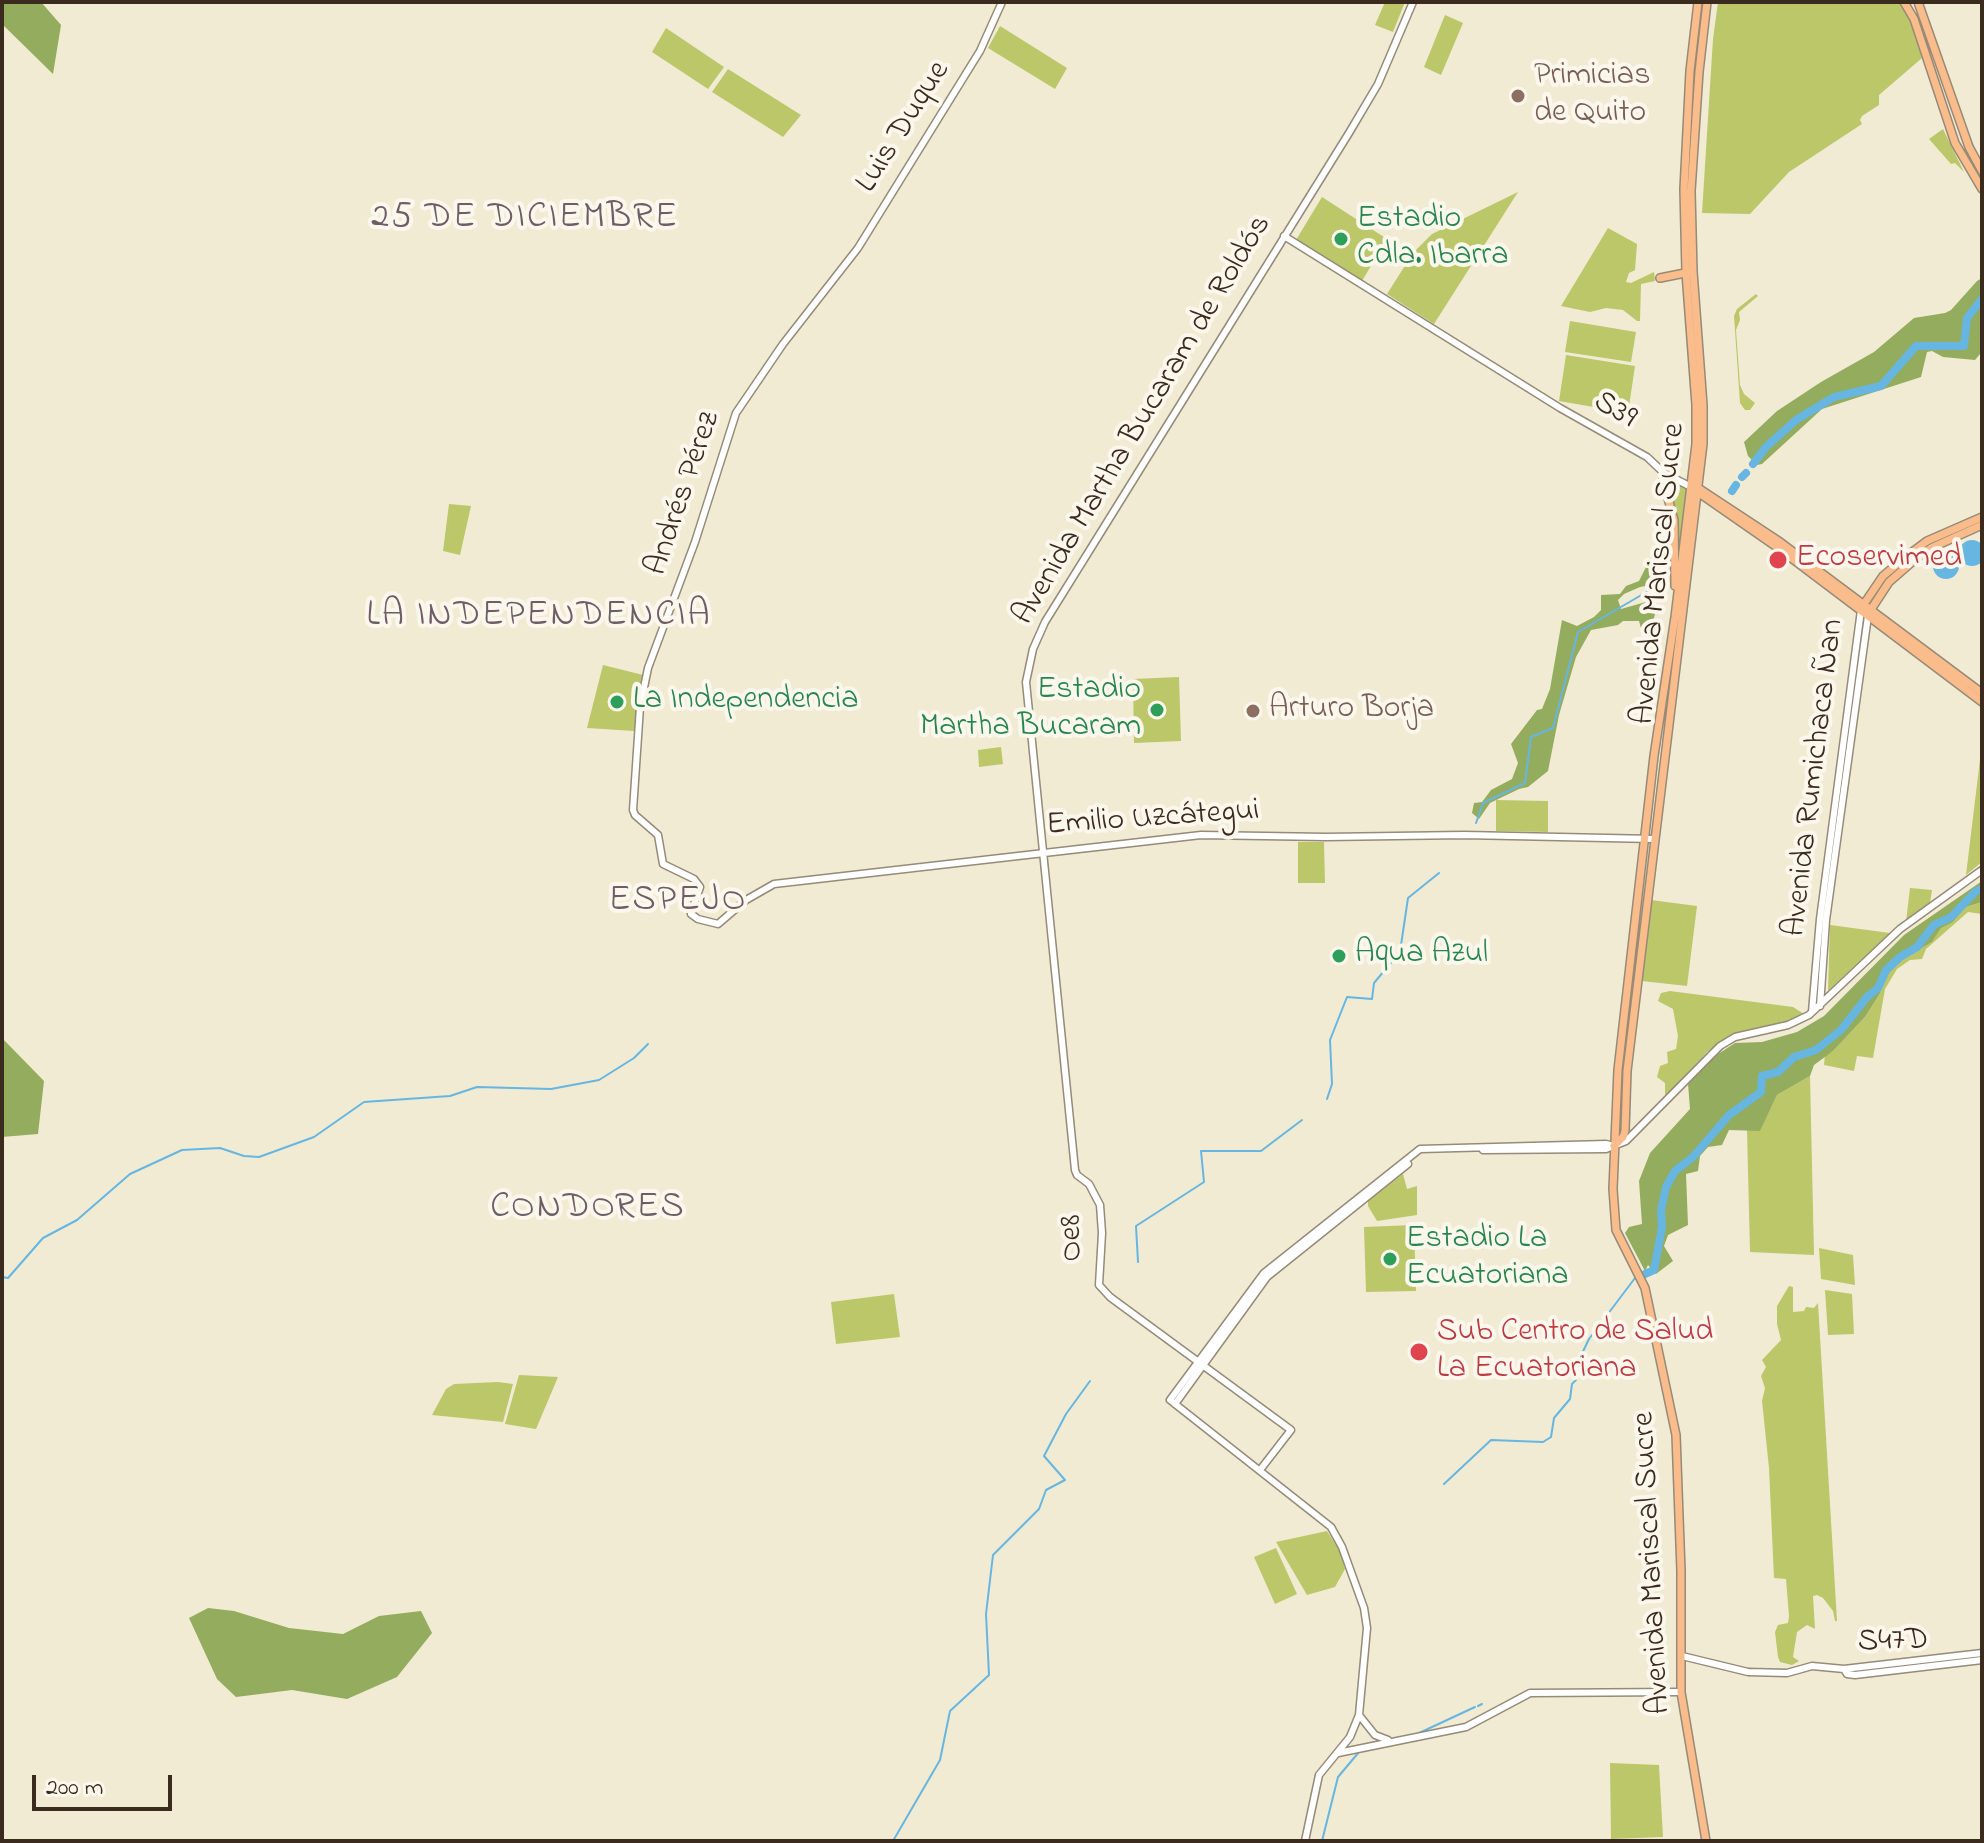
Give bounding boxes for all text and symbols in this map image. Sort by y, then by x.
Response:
street label: Luis Duque [850,55,960,201]
place label: Primicias de Quito [1534,59,1650,134]
marker: Primicias de Quito [1509,87,1527,105]
district label: 25 DE DICIEMBRE [371,198,679,242]
place label: Estadio Cdla. Ibarra [1357,202,1509,277]
street label: Avenida Martha Bucaram de Roldós [1006,209,1282,633]
marker: Estadio Cdla. Ibarra [1332,230,1350,248]
street label: S39 [1586,385,1642,439]
street label: Andrés Pérez [639,407,731,581]
street label: Avenida Mariscal Sucre [1626,421,1696,727]
place label: Ecoservimed [1796,541,1962,579]
marker: Ecoservimed [1767,549,1789,571]
district label: LA INDEPENDENCIA [366,596,712,640]
street label: Avenida Rumichaca Ñan [1777,617,1855,939]
place label: Estadio Martha Bucaram [920,673,1141,748]
place label: La Independencia [633,683,859,721]
place label: Arturo Borja [1269,692,1434,730]
marker: La Independencia [608,693,626,711]
marker: Estadio Martha Bucaram [1148,701,1166,719]
marker: Arturo Borja [1244,702,1262,720]
street label: Emilio Uzcátegui [1045,793,1261,847]
district label: ESPEJO [609,881,747,925]
place label: Aqua Azul [1355,937,1488,975]
marker: Aqua Azul [1330,947,1348,965]
district label: CONDORES [490,1188,686,1232]
street label: Oe8 [1054,1214,1094,1262]
place label: Estadio La Ecuatoriana [1406,1222,1568,1297]
marker: Estadio La Ecuatoriana [1381,1250,1399,1268]
place label: Sub Centro de Salud La Ecuatoriana [1437,1315,1713,1390]
marker: Sub Centro de Salud La Ecuatoriana [1408,1341,1430,1363]
street label: Avenida Mariscal Sucre [1627,1411,1681,1715]
street label: S47D [1857,1623,1929,1663]
scale bar [36,1759,176,1809]
text: 200 m [46,1771,103,1806]

